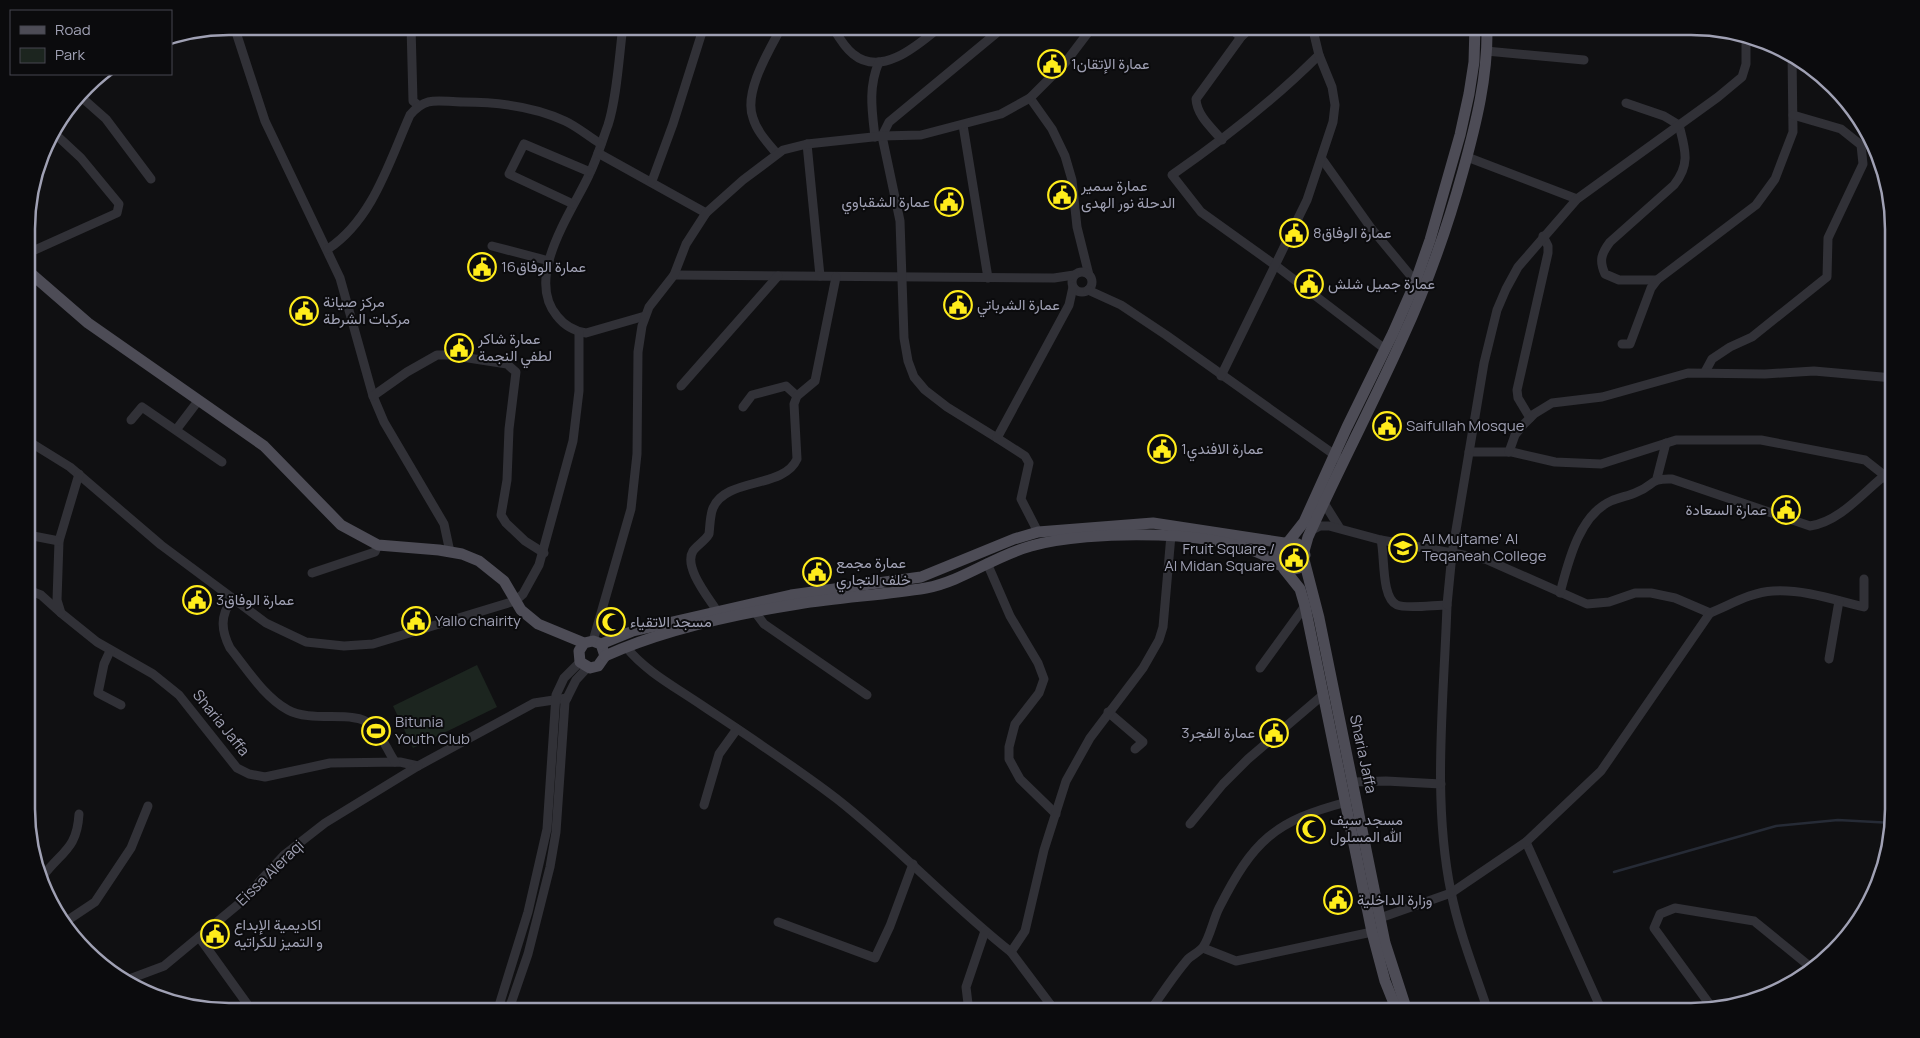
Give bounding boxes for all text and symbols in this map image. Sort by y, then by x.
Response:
legend [10,10,172,75]
text: Road [55,19,91,40]
text: Park [55,44,85,65]
public building icon: عمارة الإتقان1 [1037,49,1067,79]
place label: عمارة الإتقان1 [1071,53,1150,74]
place label: عمارة سمير الدحلة نور الهدى [1080,175,1175,213]
public building icon: عمارة سمير الدحلة نور الهدى [1047,180,1077,210]
public building icon: عمارة الشقباوي [934,187,964,217]
place label: عمارة الشقباوي [841,191,930,215]
public building icon: عمارة الوفاق8 [1279,218,1309,248]
place label: عمارة الوفاق8 [1313,222,1392,243]
public building icon: عمارة الوفاق16 [467,252,497,282]
place label: عمارة الوفاق16 [501,256,586,277]
public building icon: عمارة جميل شلش [1294,269,1324,299]
place label: عمارة جميل شلش [1328,273,1435,294]
public building icon: عمارة الشرباتي [943,290,973,320]
place label: مركز صيانة مركبات الشرطة [323,291,410,329]
place label: عمارة الشرباتي [977,294,1060,318]
public building icon: مركز صيانة مركبات الشرطة [289,296,319,326]
place label: عمارة شاكر لطفي النجمة [477,328,552,369]
public building icon: عمارة شاكر لطفي النجمة [444,333,474,363]
public building icon: Saifullah Mosque [1372,411,1402,441]
place label: Saifullah Mosque [1406,415,1525,436]
public building icon: عمارة الافندي1 [1147,434,1177,464]
place label: عمارة الافندي1 [1181,438,1264,462]
public building icon: عمارة السعادة [1771,495,1801,525]
place label: عمارة السعادة [1686,499,1767,520]
place label: Al Mujtame' Al Teqaneah College [1422,528,1547,566]
school or university icon: Al Mujtame' Al Teqaneah College [1388,533,1418,563]
place label: Fruit Square / Al Midan Square [1164,538,1275,576]
public building icon: Fruit Square / Al Midan Square [1279,543,1309,573]
place label: عمارة مجمع خلف التجاري [836,552,911,593]
public building icon: عمارة مجمع خلف التجاري [802,557,832,587]
public building icon: عمارة الوفاق3 [182,585,212,615]
place label: عمارة الوفاق3 [216,589,294,610]
public building icon: Yallo chairity [401,606,431,636]
mosque icon: مسجد الاتقياء [596,607,626,637]
place label: Yallo chairity [435,610,521,631]
place label: مسجد الاتقياء [630,611,712,632]
street label: Sharia Jaffa [188,685,255,760]
place label: Bitunia Youth Club [395,711,470,749]
street label: Sharia Jaffa [1345,713,1382,795]
sports icon: Bitunia Youth Club [361,716,391,746]
public building icon: عمارة الفجر3 [1259,718,1289,748]
place label: عمارة الفجر3 [1181,722,1255,743]
place label: مسجد سيف الله المسلول [1330,809,1403,847]
mosque icon: مسجد سيف الله المسلول [1296,814,1326,844]
street label: Eissa Aleraqi [231,835,308,910]
public building icon: وزارة الداخلية [1323,885,1353,915]
place label: وزارة الداخلية [1357,889,1433,910]
place label: اكاديمية الإبداع و التميز للكراتيه [234,914,323,952]
public building icon: اكاديمية الإبداع و التميز للكراتيه [200,919,230,949]

